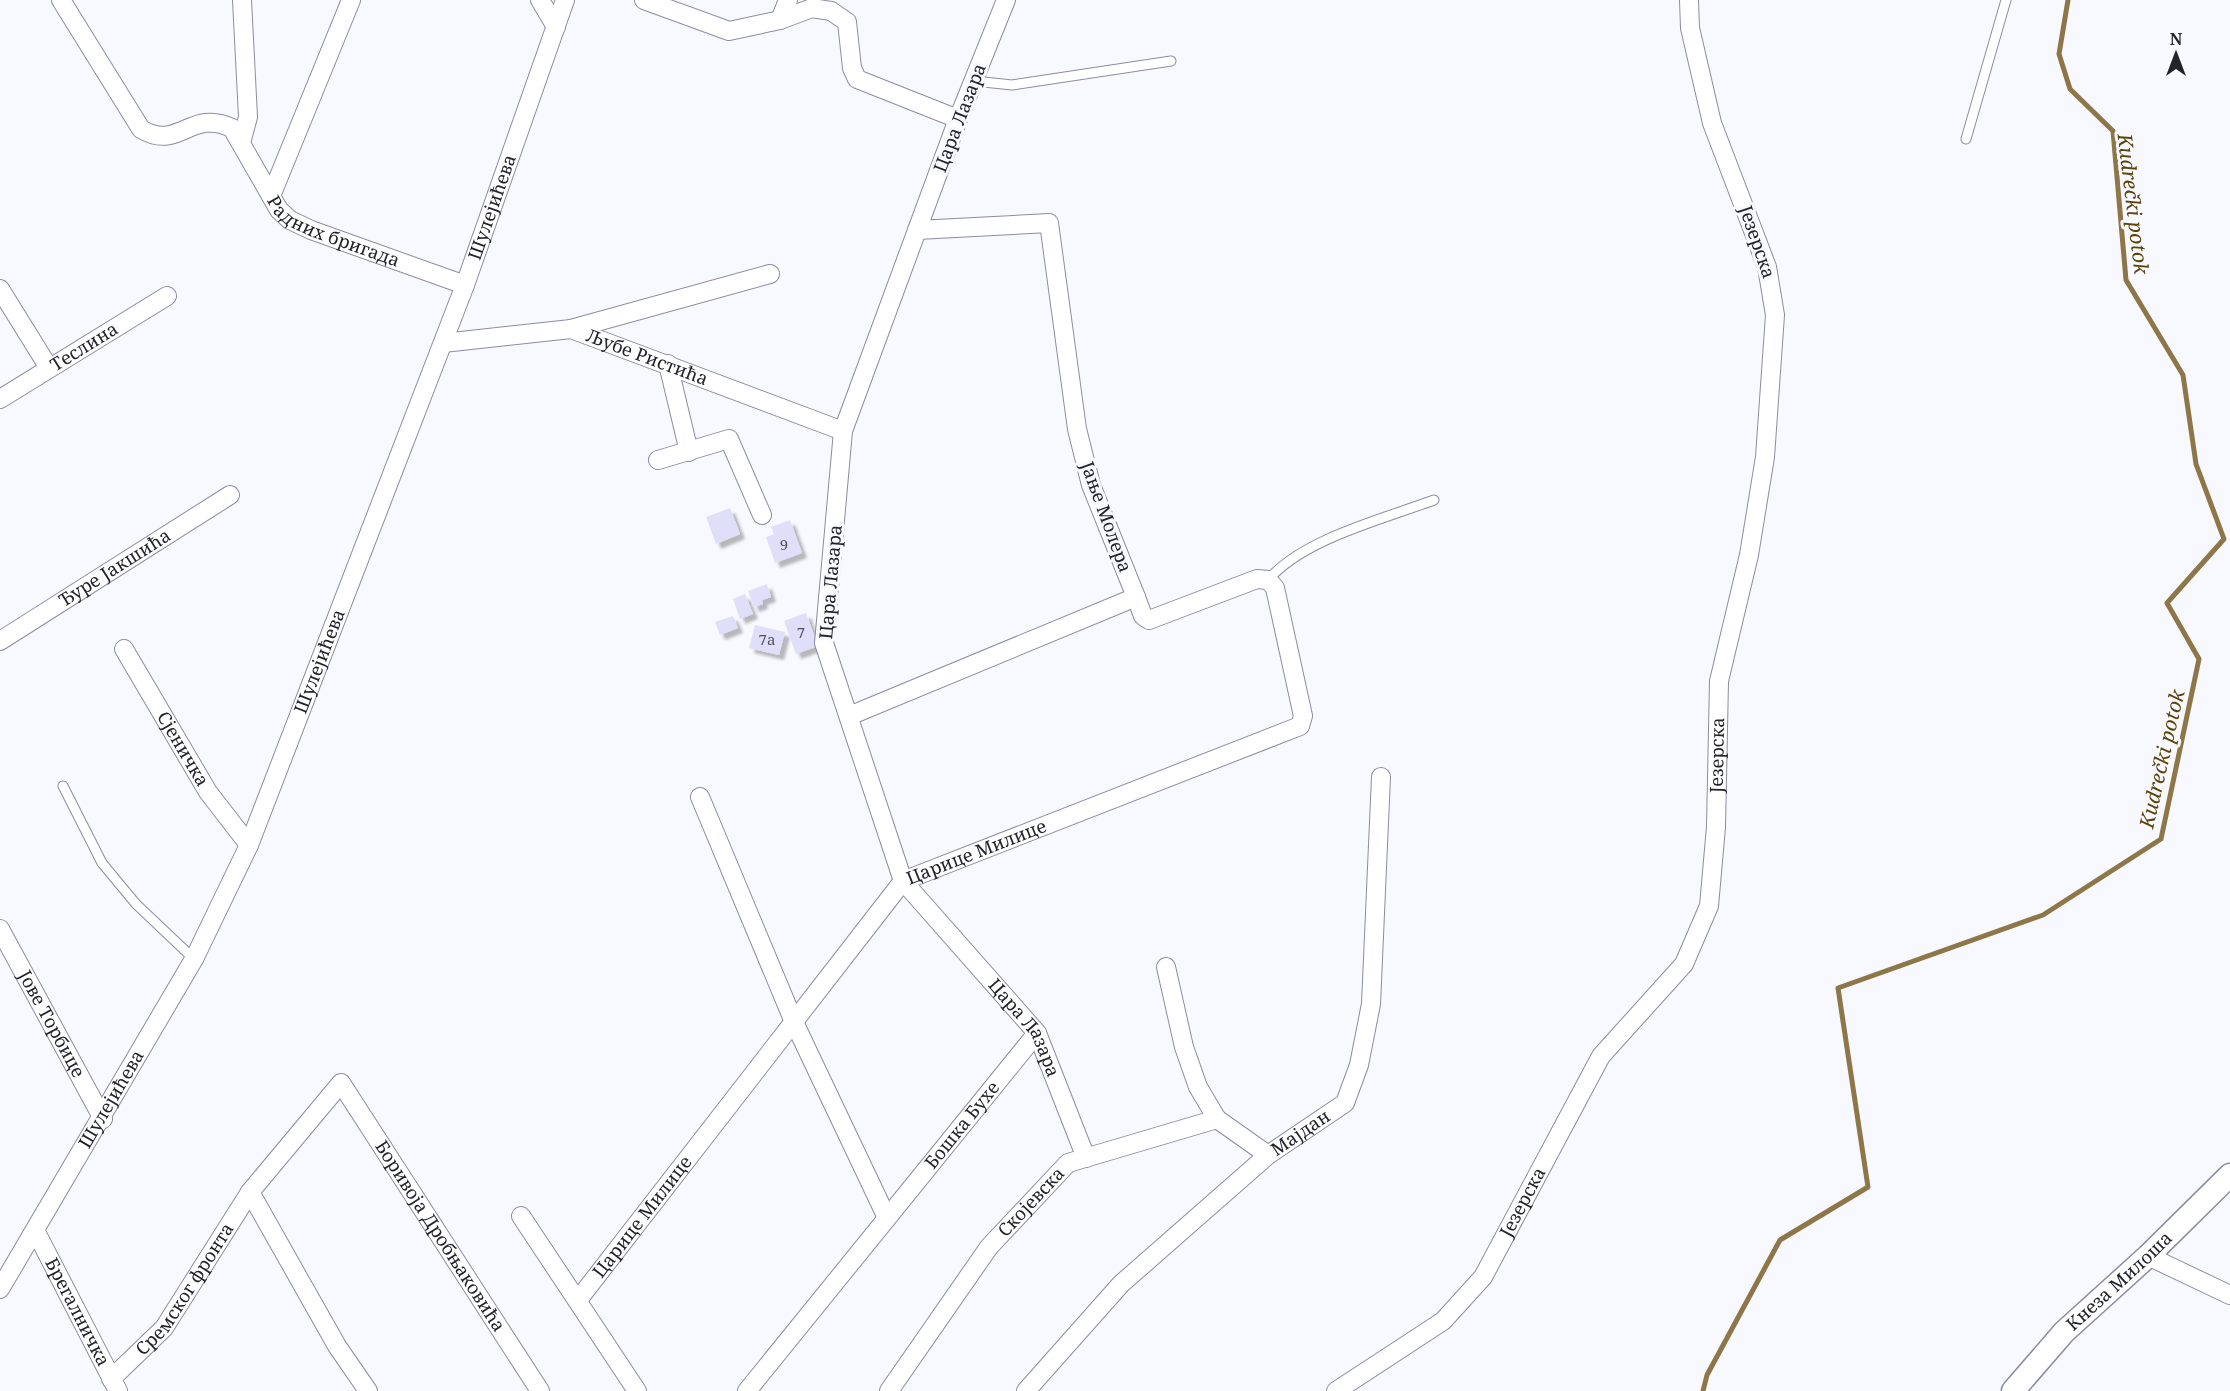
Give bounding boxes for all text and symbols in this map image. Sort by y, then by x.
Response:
north arrow [2146,24,2206,84]
text: N [2170,28,2183,50]
street label: Цара Лазара [927,60,991,176]
water label: Kudrečki potok [2111,131,2156,276]
street label: Шулејићева [462,151,521,263]
street label: Радних бригада [262,191,403,272]
street label: Језерска [1734,201,1782,281]
street label: Теслина [45,316,122,376]
street label: Љубе Ристића [583,323,712,390]
street label: Јање Молера [1075,457,1138,575]
street label: Ђуре Јакшића [54,523,175,612]
street label: Цара Лазара [813,524,847,640]
house number: 9 [780,534,788,554]
street label: Шулејићева [288,606,350,717]
house number: 7 [797,622,805,642]
house number: 7a [759,629,775,649]
water label: Kudrečki potok [2132,686,2191,832]
street label: Сјеничка [152,707,215,790]
street label: Језерска [1704,717,1729,794]
street label: Царице Милице [903,813,1049,890]
street label: Јове Торбице [13,965,91,1081]
street label: Цара Лазара [983,973,1066,1080]
street label: Шулејићева [72,1045,149,1152]
street label: Бошка Бухе [919,1076,1004,1173]
street label: Мајдан [1266,1104,1334,1161]
street label: Боривоја Дробњаковића [370,1136,512,1336]
street label: Царице Милице [587,1150,697,1282]
street label: Скојевска [992,1161,1069,1241]
street label: Језерска [1493,1163,1550,1242]
street label: Сремског фронта [130,1218,238,1360]
street label: Кнеза Милоша [2060,1226,2177,1335]
street label: Брегалничка [40,1253,116,1370]

